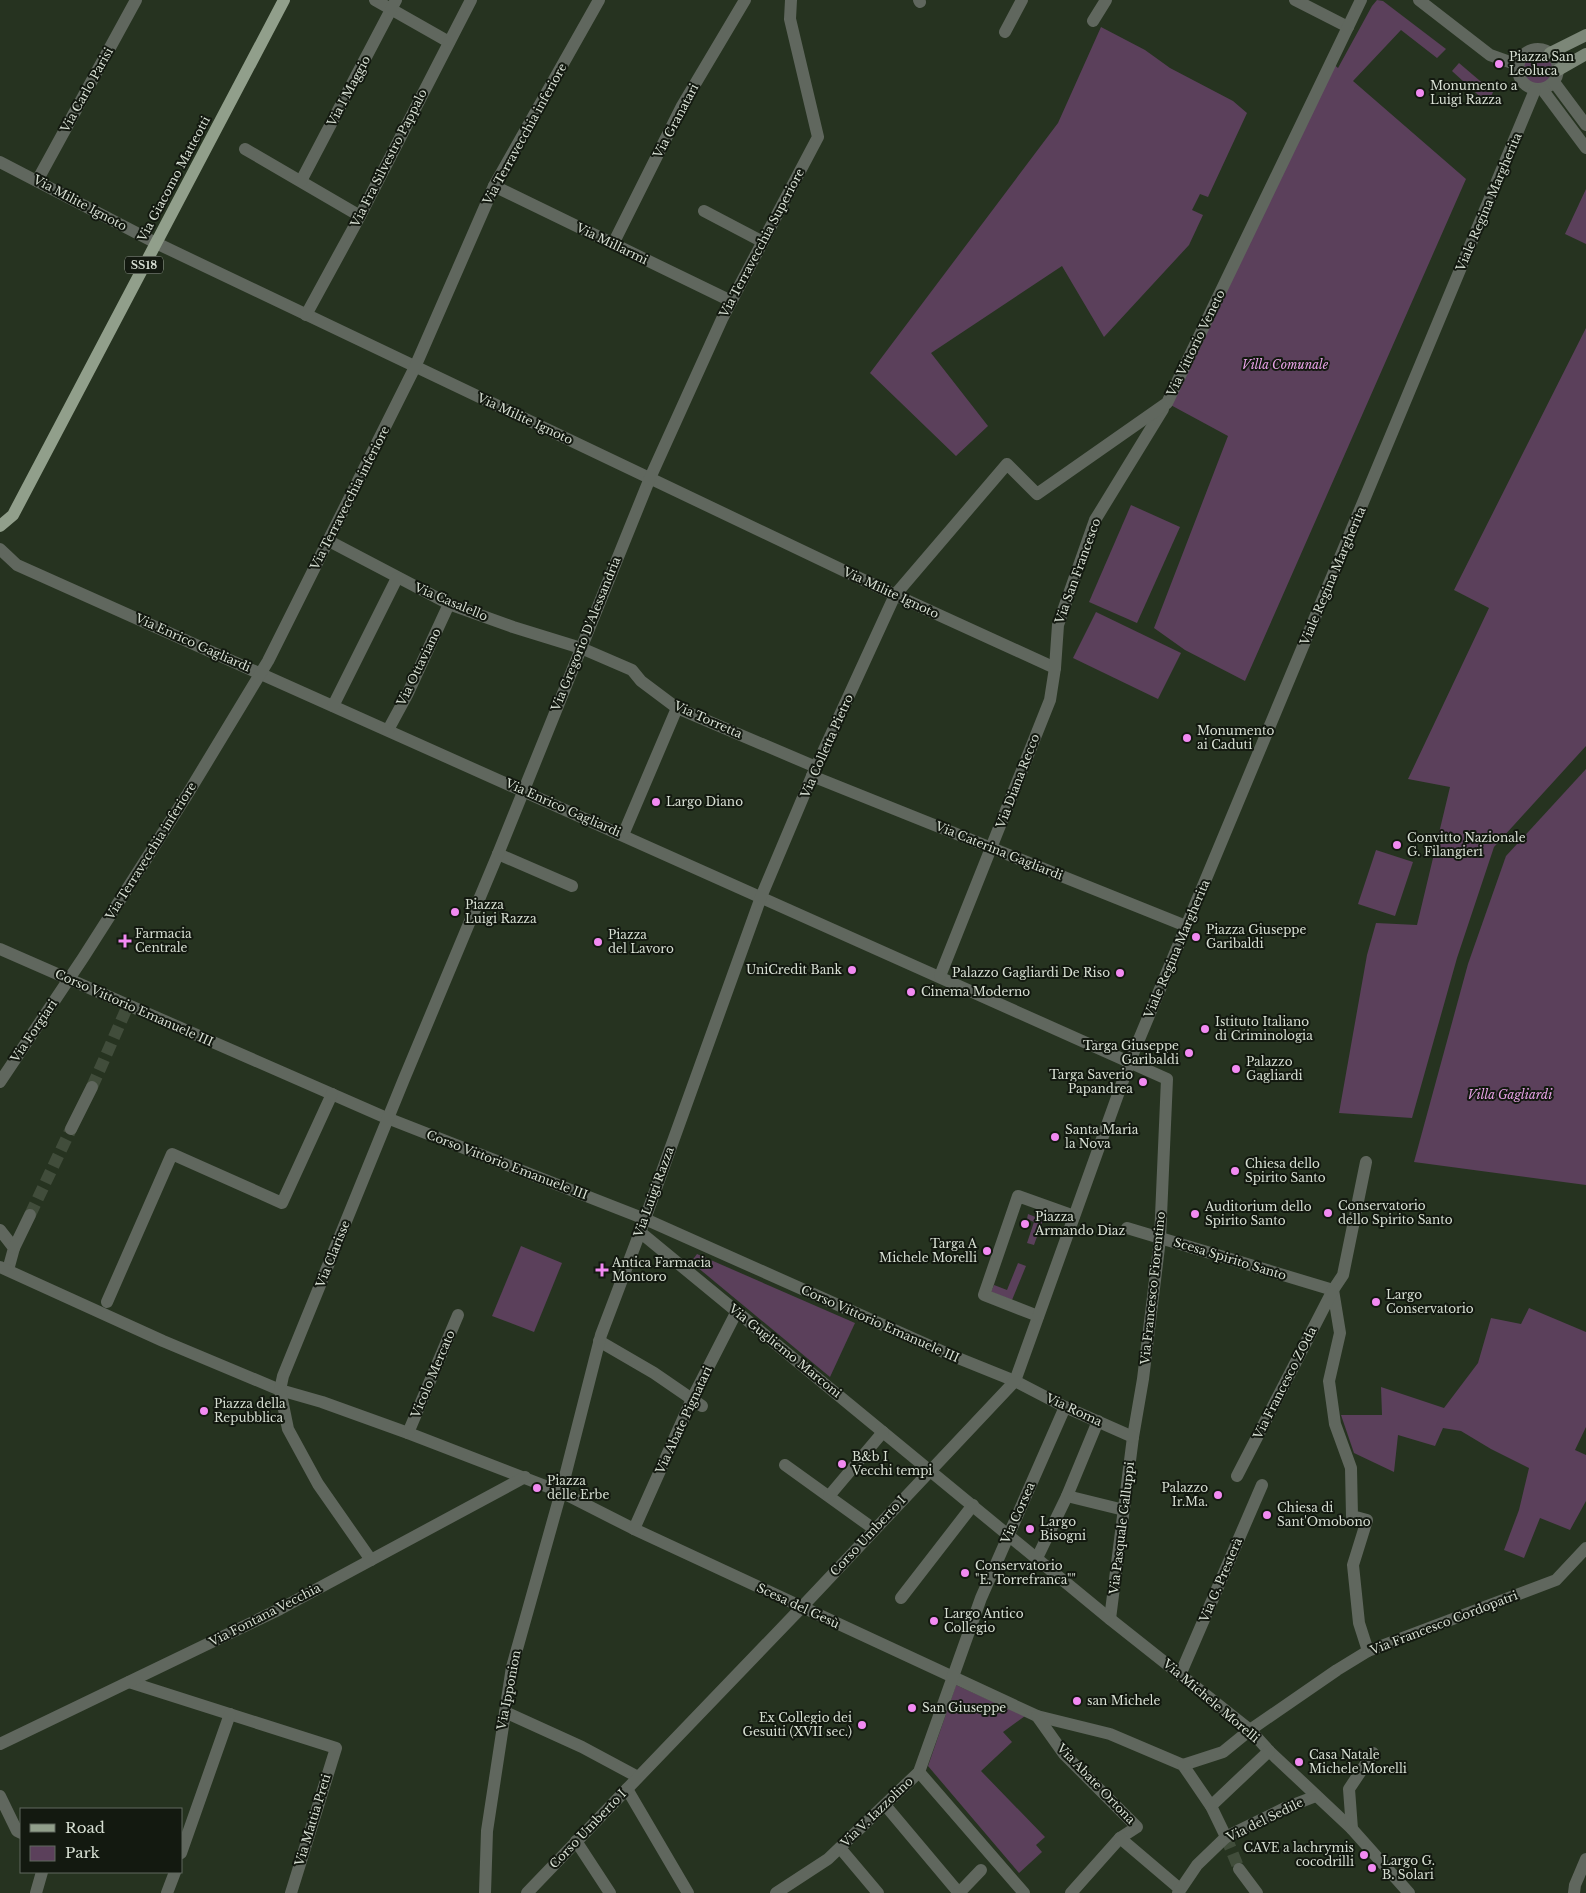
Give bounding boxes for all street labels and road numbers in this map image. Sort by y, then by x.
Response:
street label: Via Carlo Parisi [57,45,116,136]
street label: Via I Maggio [323,53,374,130]
street label: Via Terravecchia inferiore [479,60,570,208]
street label: Via Granatari [649,81,701,161]
street label: Via Fra Silvestro Pappalo [347,86,430,230]
street label: Via Giacomo Matteotti [134,114,213,245]
street label: Viale Regina Margherita [1452,130,1525,274]
street label: Via Terravecchia Superiore [715,166,807,321]
street label: Via Milite Ignoto [30,171,130,234]
street label: Via Millarmi [573,219,650,267]
road number: SS18 [125,256,163,274]
street label: Via Vittorio Veneto [1163,287,1228,399]
street label: Via Milite Ignoto [474,389,576,447]
street label: Via Terravecchia inferiore [306,423,392,573]
street label: Viale Regina Margherita [1296,504,1369,648]
street label: Via San Francesco [1051,516,1104,627]
street label: Via Gregorio D'Alessandria [547,554,624,714]
street label: Via Milite Ignoto [840,563,942,621]
street label: Via Casalello [411,579,490,624]
street label: Via Enrico Gagliardi [132,610,253,675]
street label: Via Ottaviano [393,625,444,709]
street label: Via Colletta Pietro [797,692,856,801]
street label: Via Torretta [671,697,745,741]
street label: Via Diana Recco [992,731,1042,831]
street label: Via Enrico Gagliardi [502,775,623,840]
street label: Via Terravecchia inferiore [101,779,199,923]
street label: Via Caterina Gagliardi [932,818,1065,883]
street label: Viale Regina Margherita [1140,877,1213,1021]
street label: Corso Vittorio Emanuele III [53,966,216,1049]
street label: Via Forgiari [7,997,60,1066]
street label: Corso Vittorio Emanuele III [424,1127,590,1202]
street label: Via Luigi Razza [630,1144,677,1240]
street label: Via Francesco Fiorentino [1137,1211,1168,1366]
street label: Via Clarisse [312,1218,353,1291]
street label: Scesa Spirito Santo [1172,1234,1288,1283]
street label: Corso Vittorio Emanuele III [799,1282,962,1365]
street label: Via Gugliemo Marconi [725,1300,844,1401]
street label: Via Francesco ZOda [1249,1324,1319,1442]
street label: Vicolo Mercato [407,1328,458,1421]
street label: Via Abate Pignatari [652,1364,715,1477]
street label: Via Roma [1043,1390,1105,1429]
street label: Via Pasquale Galluppi [1106,1461,1137,1596]
street label: Via Corsea [997,1480,1038,1547]
street label: Corso Umberto I [827,1492,909,1579]
street label: Via G. Presterà [1196,1535,1245,1625]
street label: Via Fontana Vecchia [206,1580,323,1650]
street label: Scesa del Gesù [754,1580,842,1631]
street label: Via Francesco Cordopatri [1367,1587,1520,1658]
street label: Via Ipponion [493,1649,524,1732]
street label: Via Michele Morelli [1159,1655,1263,1745]
street label: Via Abate Ortona [1053,1740,1139,1827]
street label: Via Mattia Preti [291,1772,334,1869]
street label: Via V. Iazzolino [837,1773,916,1851]
street label: Corso Umberto I [546,1786,629,1871]
street label: Via del Sedile [1223,1795,1306,1845]

